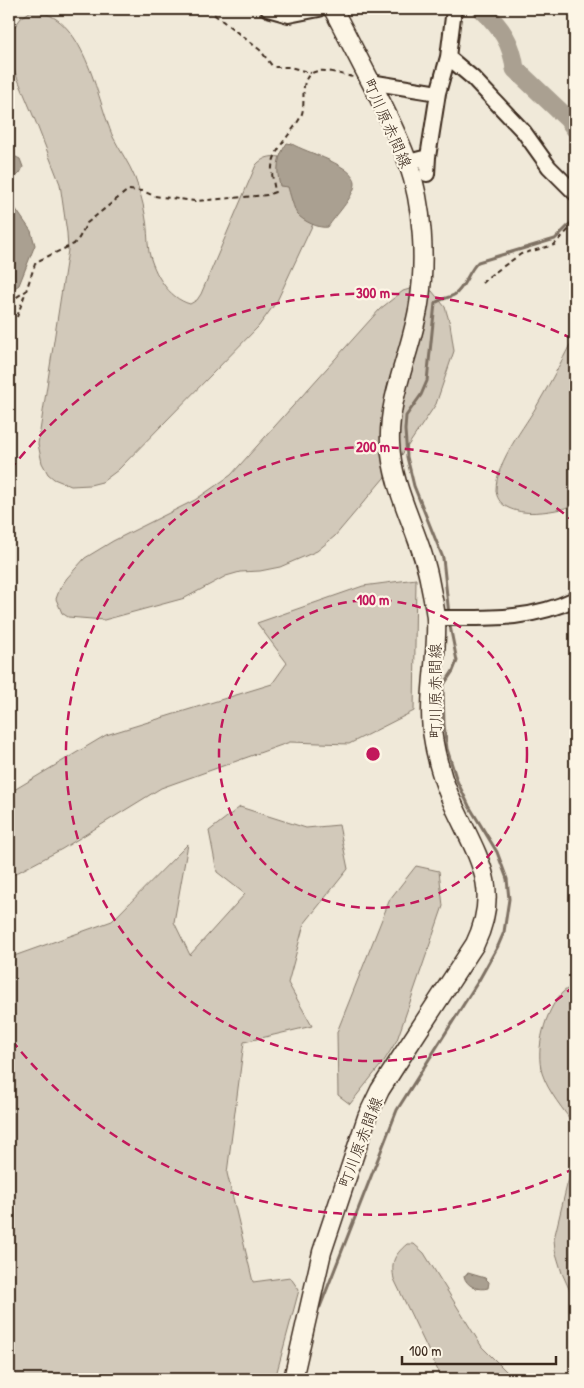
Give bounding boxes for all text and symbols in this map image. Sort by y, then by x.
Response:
street label: 町川原赤間線 [358,75,418,171]
text: 300 m [356,282,390,303]
text: 200 m [356,436,390,457]
text: 100 m [357,589,389,610]
street label: 町川原赤間線 [424,643,446,739]
centre of rings [364,745,382,763]
street label: 町川原赤間線 [333,1093,387,1191]
scale bar [402,1333,555,1365]
text: 100 m [409,1340,442,1361]

